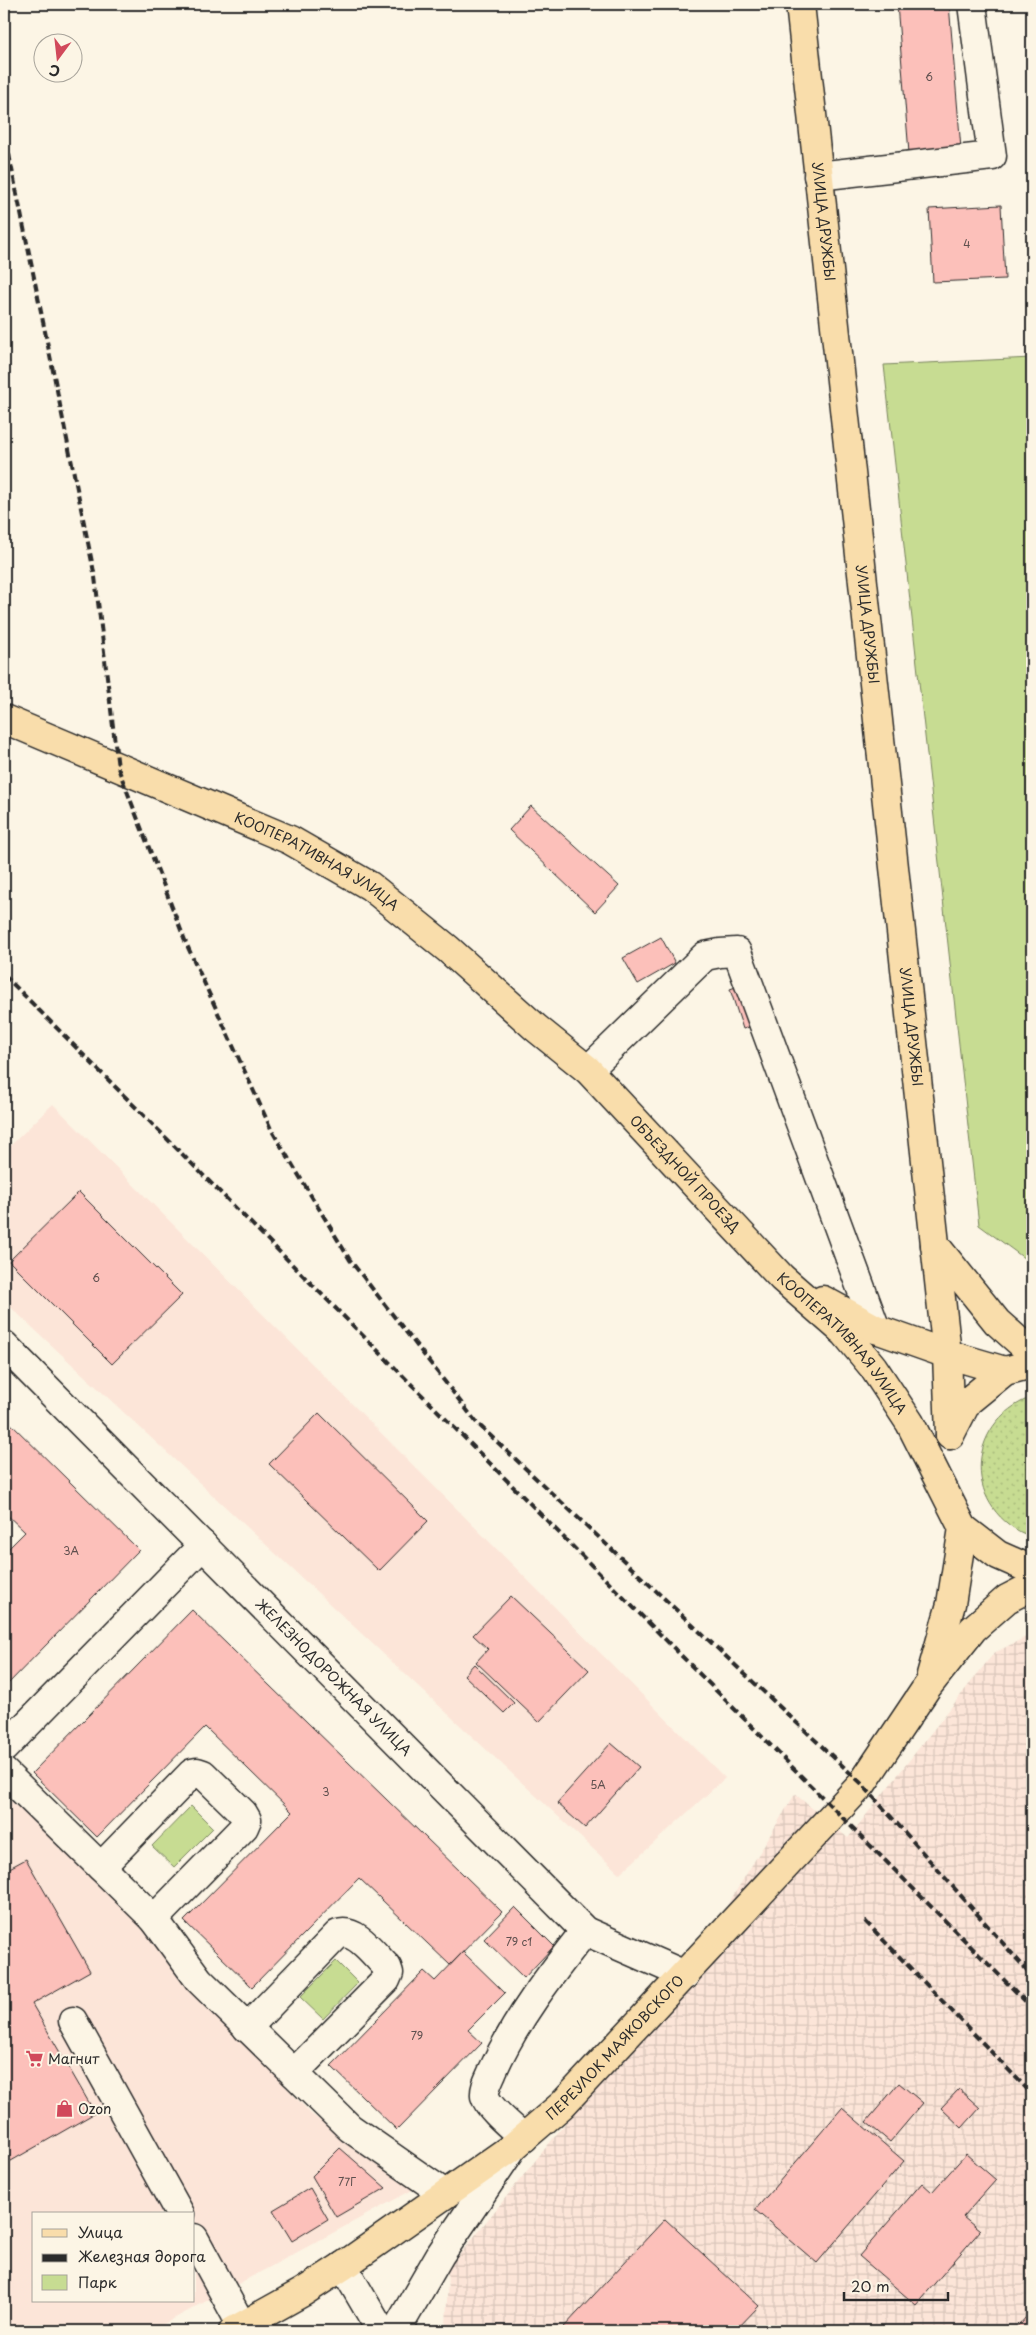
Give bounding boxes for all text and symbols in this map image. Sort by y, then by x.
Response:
north arrow [32,32,82,82]
text: С [47,60,62,83]
house number: 6 [925,68,933,85]
street label: УЛИЦА ДРУЖБЫ [807,161,841,282]
house number: 4 [963,235,971,252]
street label: УЛИЦА ДРУЖБЫ [851,564,885,685]
street label: КООПЕРАТИВНАЯ УЛИЦА [231,807,404,915]
street label: УЛИЦА ДРУЖБЫ [895,966,929,1087]
street label: ОБЪЕЗДНОЙ ПРОЕЗД [625,1110,745,1237]
street label: КООПЕРАТИВНАЯ УЛИЦА [773,1267,913,1418]
house number: 6 [92,1269,100,1286]
house number: 3А [63,1542,79,1559]
street label: ЖЕЛЕЗНОДОРОЖНАЯ УЛИЦА [251,1594,417,1760]
house number: 5А [590,1776,606,1793]
house number: 3 [322,1783,330,1800]
house number: 79 с1 [506,1933,532,1950]
street label: ПЕРЕУЛОК МАЯКОВСКОГО [541,1970,688,2124]
house number: 79 [411,2027,423,2044]
place label: Магнит [48,2048,100,2069]
supermarket icon: Магнит [24,2049,44,2069]
place label: Ozon [78,2098,111,2119]
shop icon: Ozon [54,2099,74,2119]
house number: 77Г [338,2173,356,2190]
legend [32,2212,195,2302]
text: Улица [78,2220,123,2243]
text: Железная дорога [78,2244,206,2267]
text: Парк [78,2270,117,2293]
scale bar [844,2270,947,2302]
text: 20 m [851,2274,890,2297]

